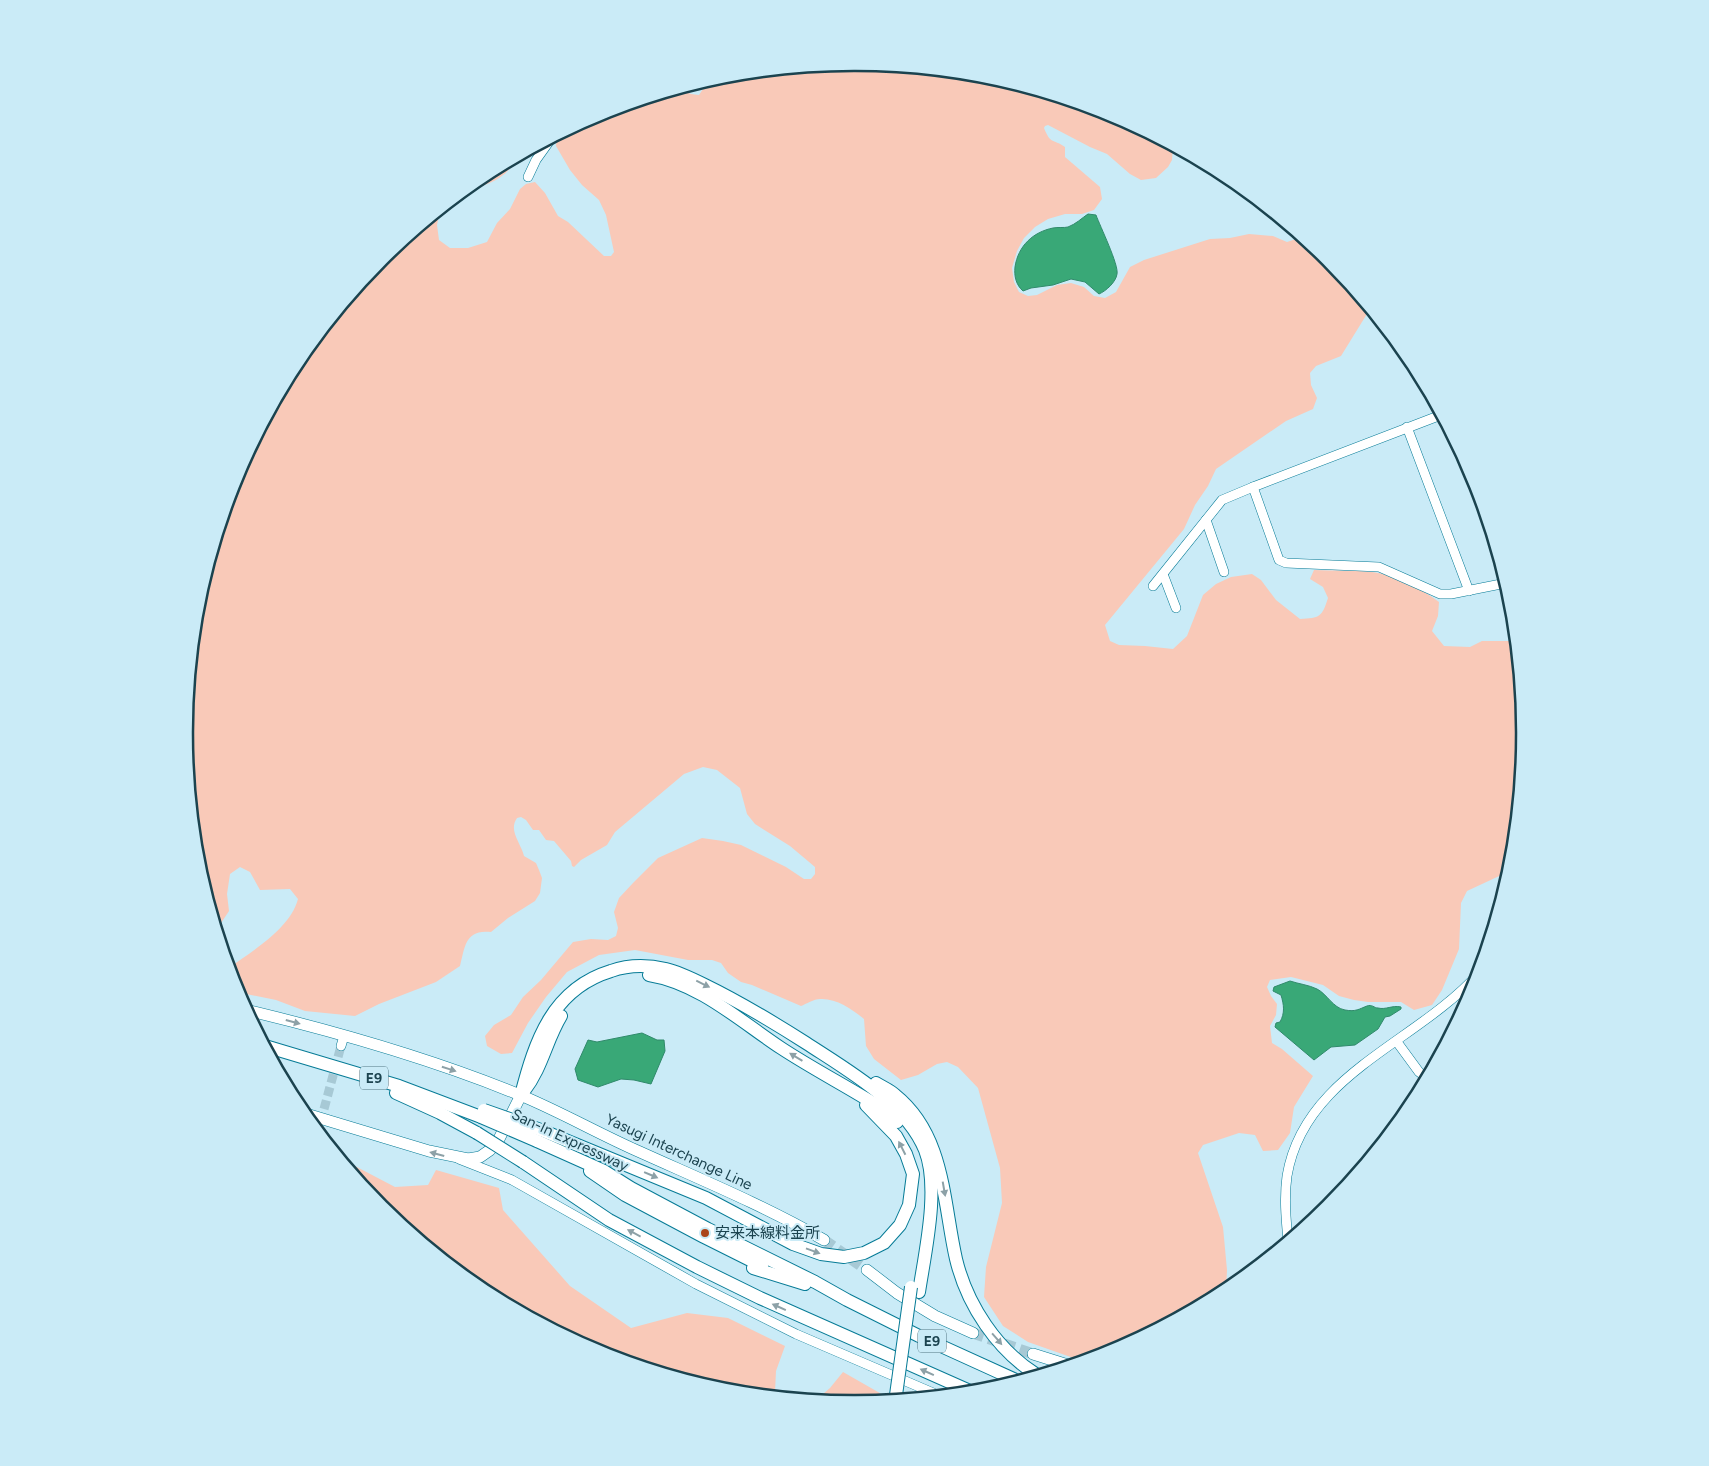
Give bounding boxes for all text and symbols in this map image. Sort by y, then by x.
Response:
one-way arrow [696,980,710,988]
one-way arrow [286,1018,301,1026]
one-way arrow [789,1052,802,1061]
road number: E9 [360,1066,388,1090]
one-way arrow [441,1066,456,1073]
street label: San-In Expressway [509,1105,631,1175]
street label: Yasugi Interchange Line [603,1110,755,1194]
one-way arrow [898,1140,906,1155]
one-way arrow [430,1149,445,1157]
one-way arrow [644,1171,658,1179]
one-way arrow [940,1181,948,1197]
place label: 安来本線料金所 [715,1224,820,1242]
marker: 安来本線料金所 [699,1227,711,1239]
one-way arrow [627,1229,641,1237]
one-way arrow [806,1247,821,1255]
one-way arrow [772,1302,786,1310]
road number: E9 [918,1330,946,1352]
one-way arrow [992,1333,1003,1346]
one-way arrow [920,1368,934,1376]

